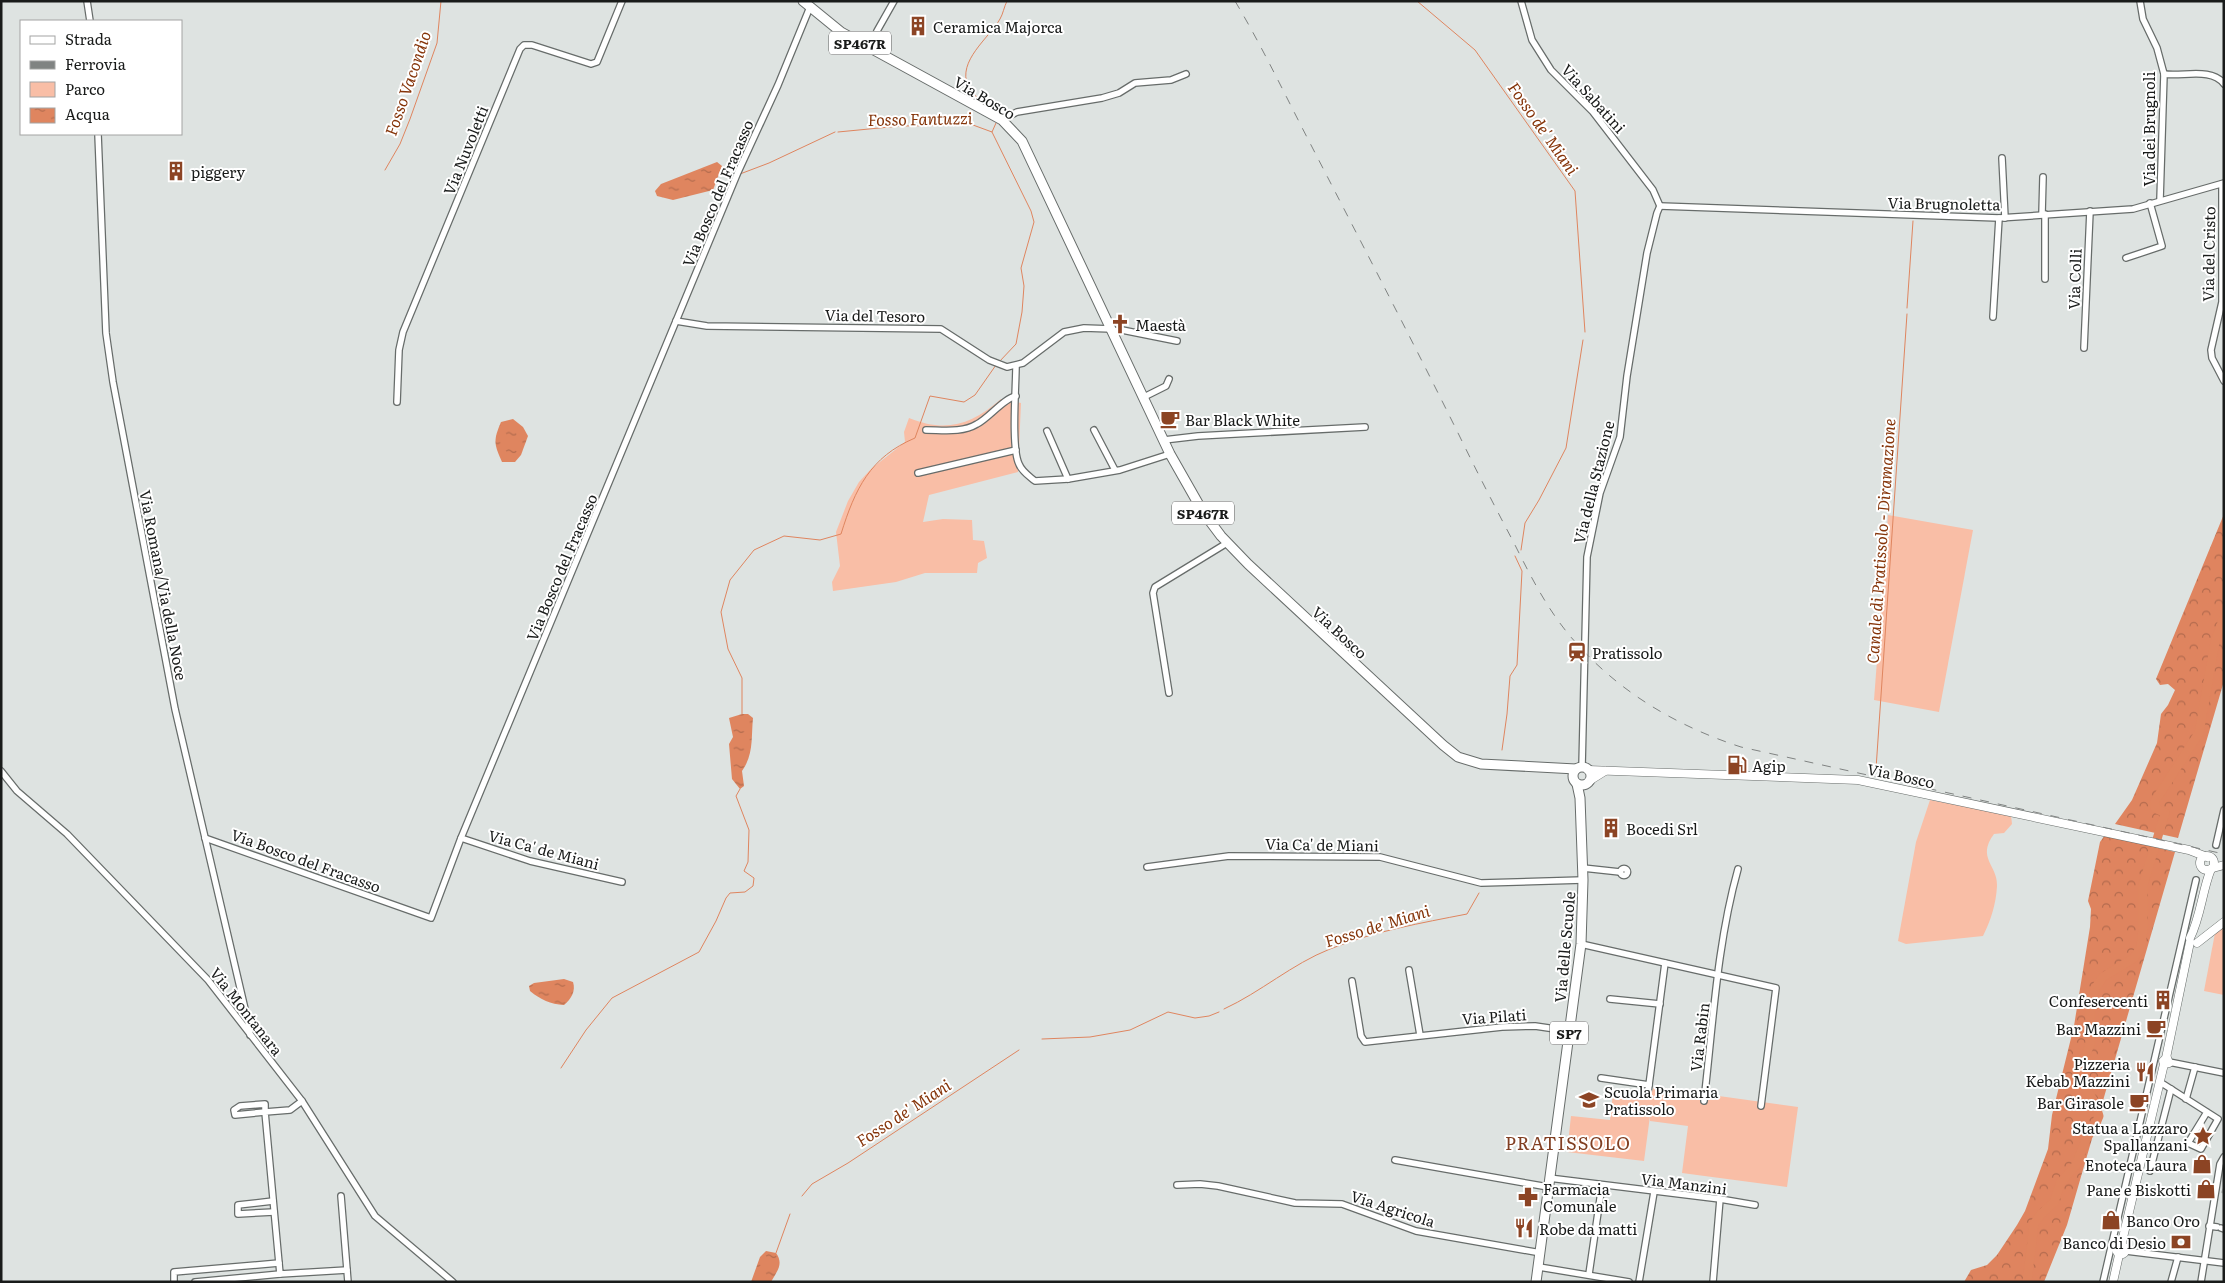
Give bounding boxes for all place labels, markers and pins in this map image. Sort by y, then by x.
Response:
building icon: Ceramica Majorca [907,15,929,37]
place label: Ceramica Majorca [933,15,1064,38]
building icon: piggery [165,160,187,182]
place label: piggery [191,160,245,183]
church icon: Maestà [1109,313,1131,335]
place label: Maestà [1135,313,1187,336]
cafe icon: Bar Black White [1159,408,1181,430]
place label: Bar Black White [1185,408,1300,431]
station icon: Pratissolo [1566,641,1588,663]
place label: Pratissolo [1592,641,1663,664]
fuel station icon: Agip [1726,754,1748,776]
place label: Agip [1752,754,1786,777]
building icon: Bocedi Srl [1600,817,1622,839]
place label: Bocedi Srl [1626,817,1698,840]
place label: Confesercenti [2049,989,2148,1012]
building icon: Confesercenti [2152,989,2174,1011]
place label: Bar Mazzini [2056,1017,2141,1040]
cafe icon: Bar Mazzini [2145,1017,2167,1039]
place label: Pizzeria Kebab Mazzini [2025,1052,2131,1092]
restaurant icon: Pizzeria Kebab Mazzini [2134,1061,2156,1083]
place label: Scuola Primaria Pratissolo [1604,1080,1719,1120]
school or university icon: Scuola Primaria Pratissolo [1578,1089,1600,1111]
place label: Bar Girasole [2037,1091,2124,1114]
cafe icon: Bar Girasole [2128,1091,2150,1113]
place label: Statua a Lazzaro Spallanzani [2072,1116,2188,1156]
place icon: Statua a Lazzaro Spallanzani [2192,1125,2214,1147]
place label: Enoteca Laura [2085,1153,2188,1176]
shop icon: Enoteca Laura [2191,1153,2213,1175]
place label: Farmacia Comunale [1543,1177,1617,1217]
place label: Pane e Biskotti [2086,1178,2191,1201]
shop icon: Pane e Biskotti [2195,1178,2217,1200]
pharmacy icon: Farmacia Comunale [1517,1186,1539,1208]
shop icon: Banco Oro [2100,1209,2122,1231]
place label: Banco Oro [2126,1209,2200,1232]
restaurant icon: Robe da matti [1513,1217,1535,1239]
place label: Robe da matti [1539,1217,1637,1240]
place label: Banco di Desio [2062,1231,2166,1254]
bank icon: Banco di Desio [2170,1231,2192,1253]

